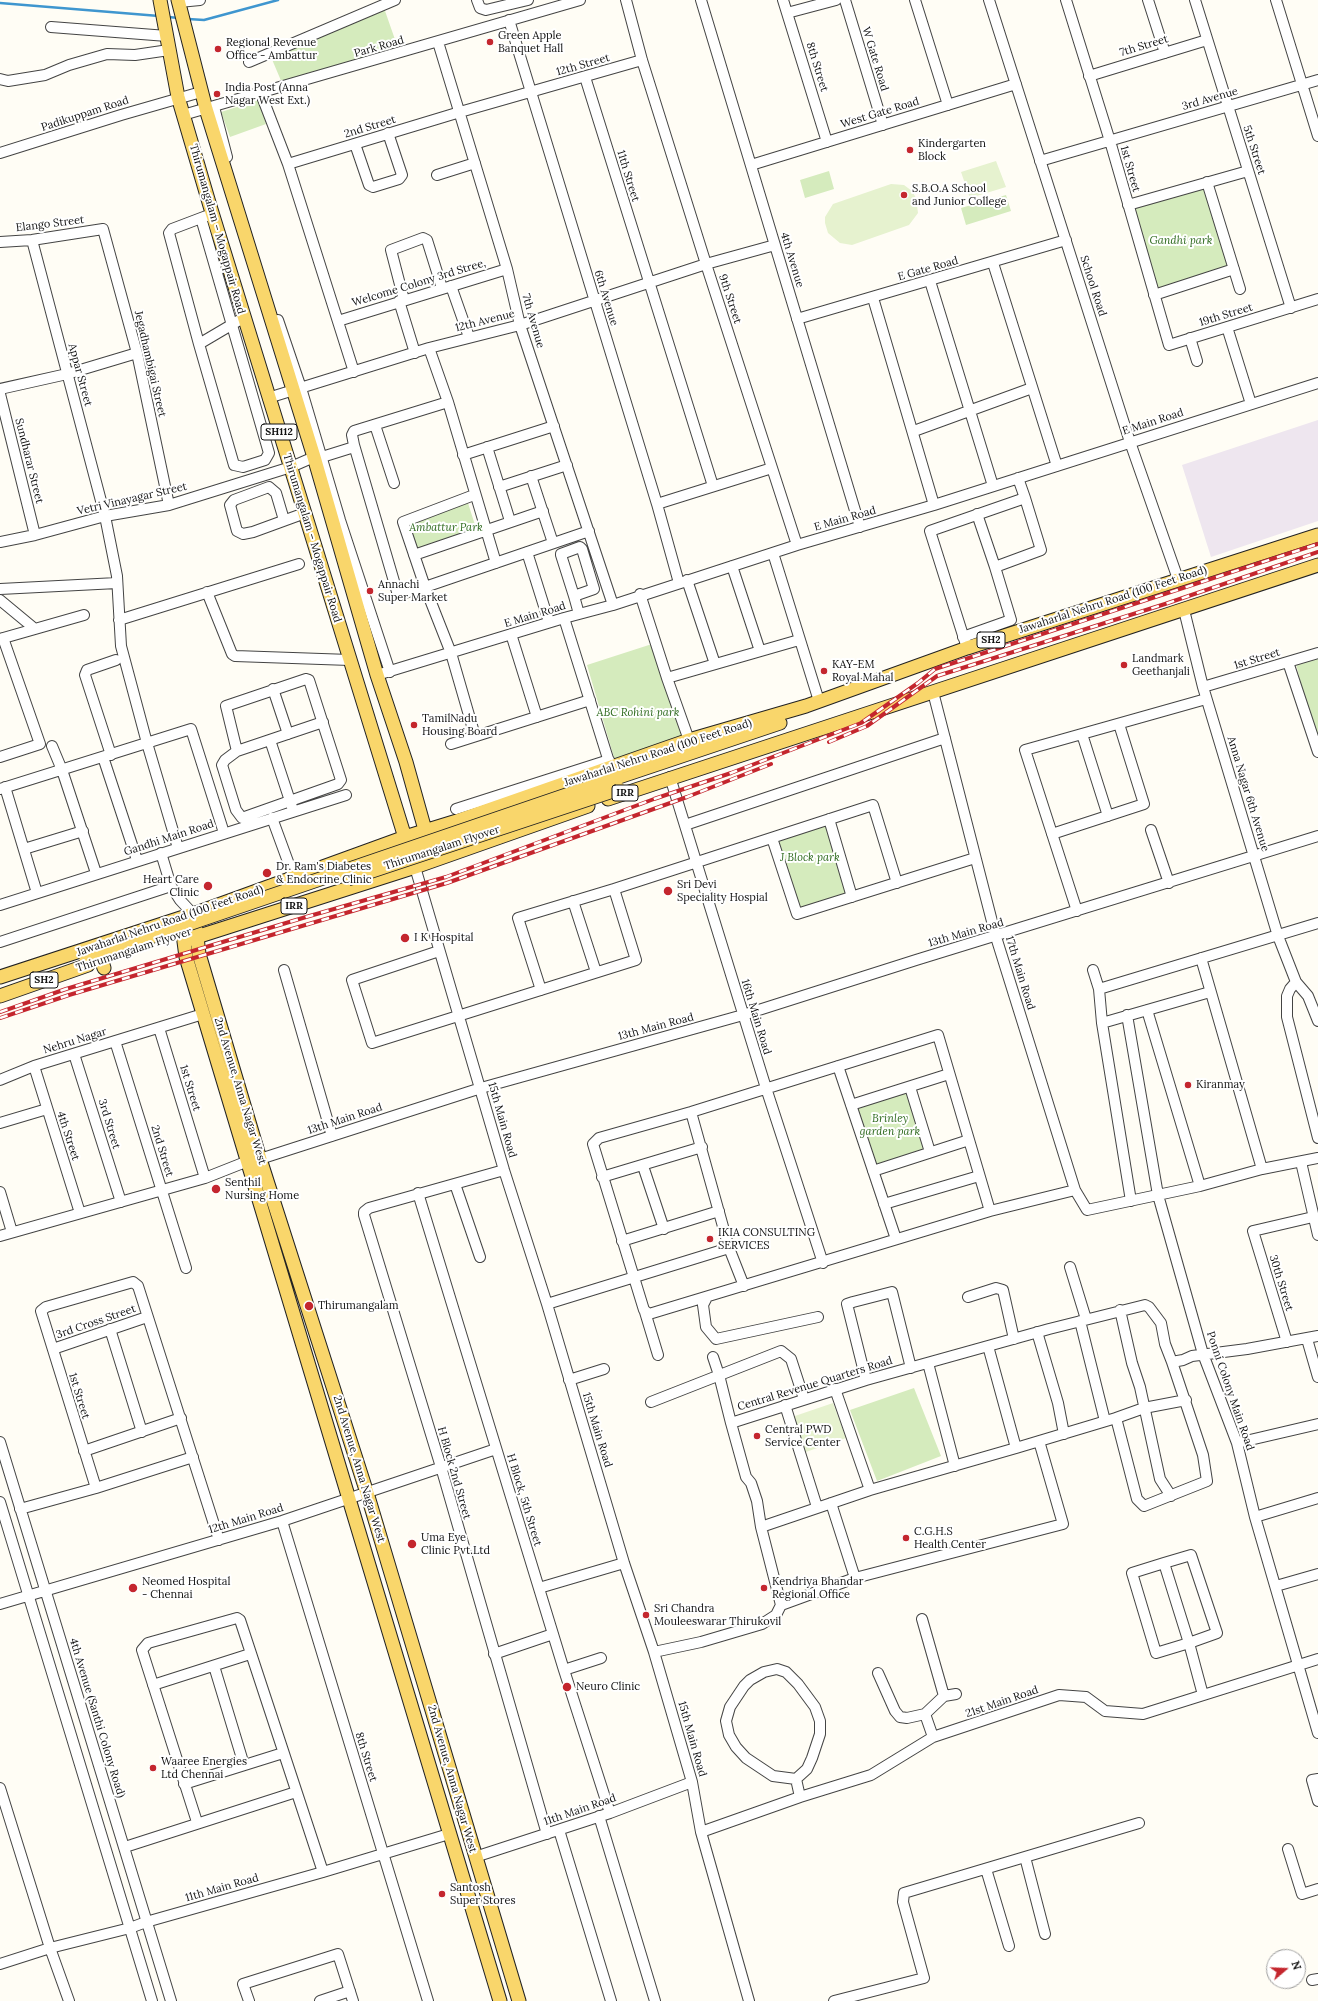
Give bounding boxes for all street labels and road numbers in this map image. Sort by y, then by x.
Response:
street label: W Gate Road [859,25,891,93]
street label: 7th Street [1118,32,1170,60]
street label: Park Road [353,34,405,60]
street label: 8th Street [803,41,831,93]
street label: 12th Street [555,51,611,79]
street label: 3rd Avenue [1180,85,1240,113]
street label: Padikuppam Road [39,94,131,134]
street label: West Gate Road [839,95,921,131]
street label: 2nd Street [343,113,397,141]
street label: 5th Street [1240,124,1268,176]
street label: Thirumangalam – Mogappair Road [186,143,248,315]
street label: 1st Street [1117,144,1143,194]
street label: 11th Street [614,149,642,203]
street label: Elango Street [15,213,85,235]
street label: 4th Avenue [777,231,807,289]
street label: E Gate Road [896,254,960,284]
street label: School Road [1077,254,1109,318]
street label: Welcome Colony 3rd Stree, [350,256,488,310]
street label: 6th Avenue [591,269,621,327]
street label: 9th Street [716,273,744,325]
street label: 7th Avenue [519,292,547,350]
street label: 19th Street [1198,301,1254,329]
street label: 12th Avenue [454,307,516,335]
street label: Jegadhambigai Street [131,310,169,418]
street label: Appar Street [65,342,95,408]
street label: E Main Road [1121,406,1185,438]
street label: Sundharar Street [12,417,46,505]
road number: SH112 [261,424,297,440]
street label: Thirumangalam – Mogappair Road [280,452,344,624]
street label: Vetri Vinayagar Street [76,480,188,518]
street label: E Main Road [813,504,877,534]
street label: Jawaharlal Nehru Road (100 Feet Road) [1018,563,1208,637]
street label: E Main Road [503,599,567,631]
road number: SH2 [977,632,1005,648]
street label: 1st Street [1232,646,1282,672]
street label: Jawaharlal Nehru Road (100 Feet Road) [563,716,753,790]
street label: Anna Nagar 6th Avenue [1224,735,1272,853]
road number: IRR [612,785,638,801]
street label: Gandhi Main Road [122,817,216,859]
street label: Thirumangalam Flyover [383,823,501,873]
street label: Jawaharlal Nehru Road (100 Feet Road) [75,883,265,959]
road number: IRR [281,898,307,914]
street label: 13th Main Road [927,916,1005,950]
street label: Thirumangalam Flyover [75,925,193,975]
street label: 17th Main Road [1002,934,1038,1012]
road number: SH2 [30,972,58,988]
street label: 16th Main Road [738,978,774,1056]
street label: 13th Main Road [617,1011,695,1043]
street label: 2nd Avenue, Anna Nagar West [211,1016,269,1166]
street label: Nehru Nagar [42,1025,108,1057]
street label: 1st Street [177,1063,203,1113]
street label: 15th Main Road [485,1081,519,1159]
street label: 3rd Street [95,1097,123,1151]
street label: 13th Main Road [306,1101,384,1137]
street label: 4th Street [54,1110,82,1162]
street label: 2nd Street [148,1124,176,1178]
street label: 30th Street [1266,1253,1296,1313]
street label: 3rd Cross Street [54,1302,138,1342]
street label: Ponni Colony Main Road [1203,1330,1257,1452]
street label: Central Revenue Quarters Road [736,1354,894,1414]
street label: 1st Street [66,1371,92,1421]
street label: 15th Main Road [579,1391,615,1469]
street label: 2nd Avenue, Anna Nagar West [330,1394,388,1544]
street label: H Block 2nd Street [434,1425,474,1521]
street label: H Block, 5th Street [504,1452,544,1548]
street label: 12th Main Road [207,1501,285,1537]
street label: 4th Avenue (Santhi Colony Road) [66,1637,128,1799]
street label: 21st Main Road [964,1683,1040,1721]
street label: 15th Main Road [675,1700,709,1778]
street label: 2nd Avenue, Anna Nagar West [425,1704,479,1854]
street label: 8th Street [352,1731,380,1783]
street label: 11th Main Road [542,1791,618,1829]
street label: 11th Main Road [184,1871,260,1905]

